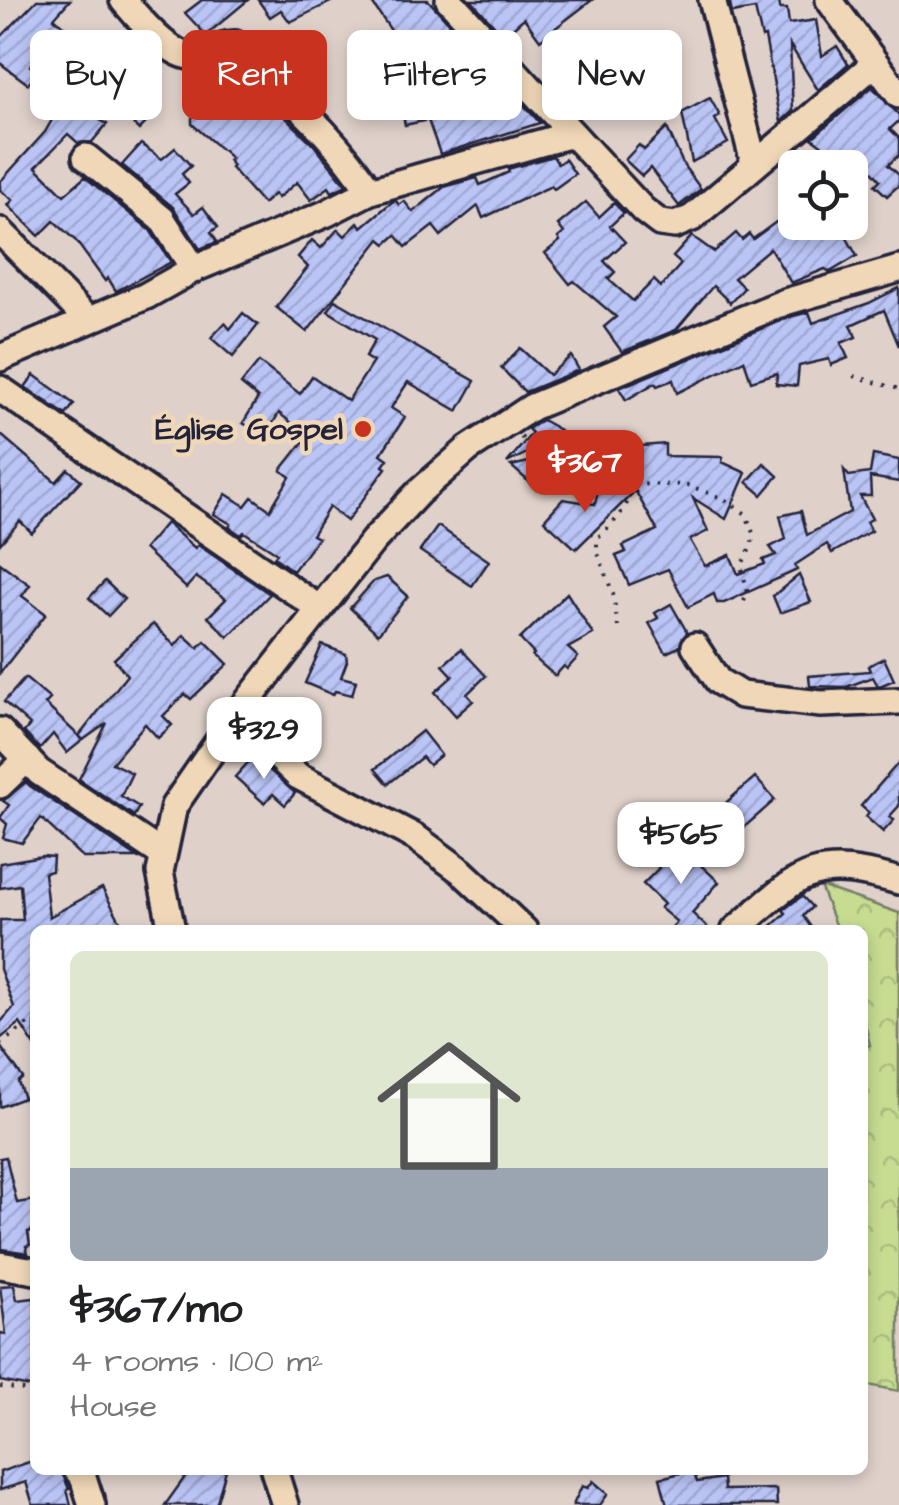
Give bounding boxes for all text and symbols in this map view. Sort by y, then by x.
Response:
chip: Buy [30,30,162,120]
chip: Rent [182,30,327,120]
chip: Filters [347,30,522,120]
chip: New [542,30,682,120]
map controls [778,150,868,240]
button: locate [778,150,868,240]
place label: Église Gospel [155,407,343,453]
marker: Église Gospel [352,418,374,440]
pin: $367 [526,430,644,515]
text: $367 [548,440,622,485]
pin: $329 [205,697,323,782]
text: $329 [229,707,299,752]
pin: $565 [622,802,740,887]
text: $565 [639,812,723,857]
icon: home [359,1016,539,1196]
text: $367/mo [70,1281,242,1339]
text: 4 rooms · 100 m² [70,1339,324,1384]
text: House [70,1384,157,1429]

